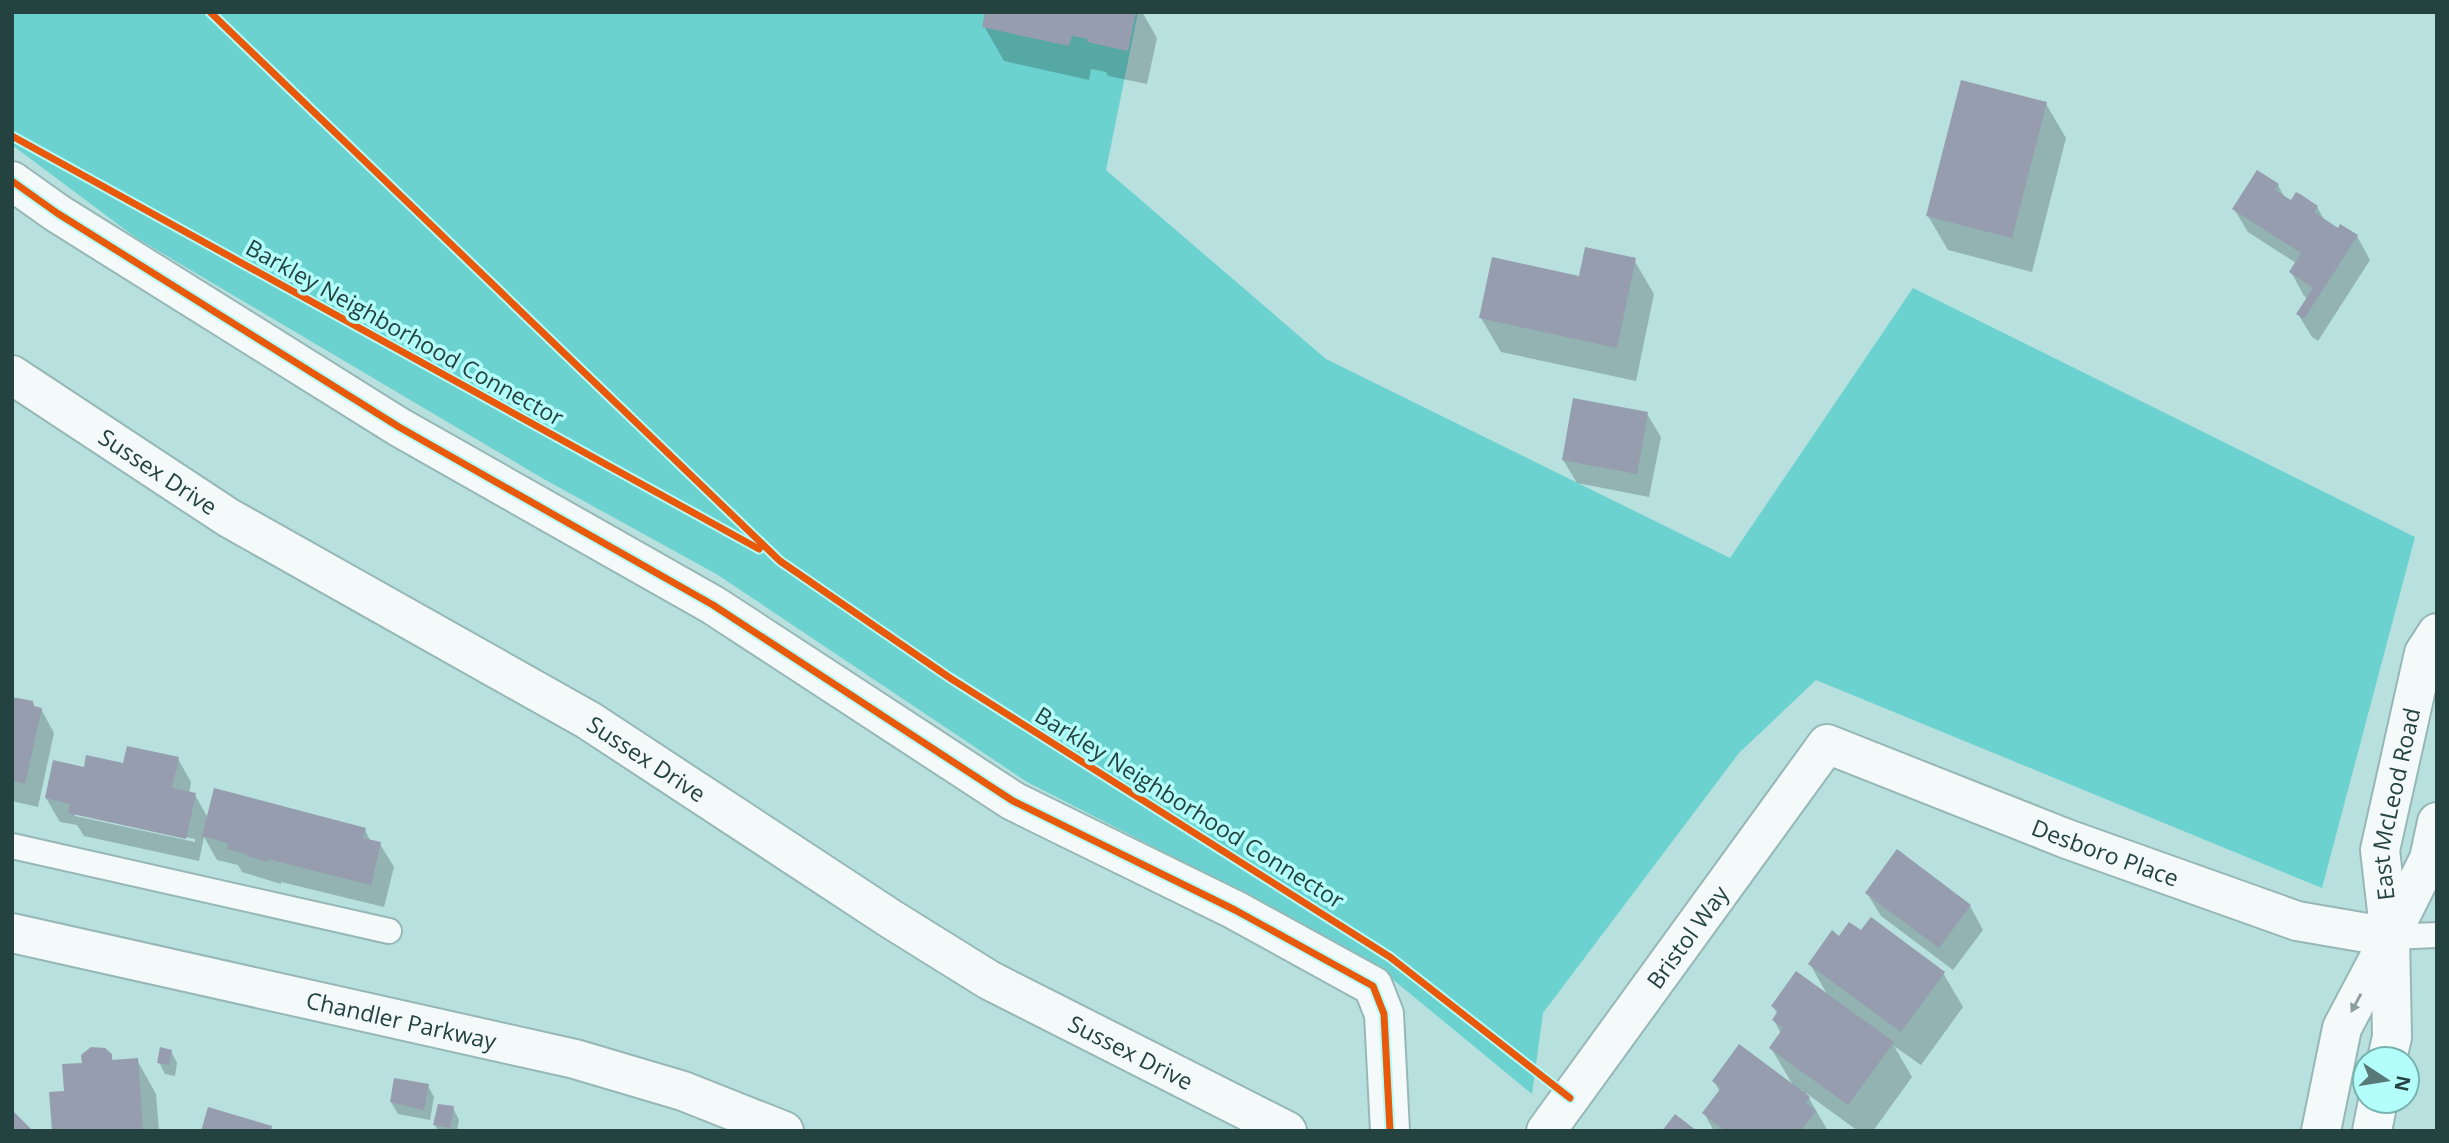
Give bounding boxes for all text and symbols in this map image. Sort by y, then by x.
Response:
street label: Barkley Neighborhood Connector [240,231,570,433]
street label: Sussex Drive [93,421,224,522]
street label: Barkley Neighborhood Connector [1029,698,1351,916]
street label: East McLeod Road [2364,704,2427,902]
street label: Sussex Drive [581,708,712,809]
street label: Desboro Place [2027,811,2183,894]
street label: Bristol Way [1639,878,1736,995]
street label: Chandler Parkway [303,983,500,1057]
one-way arrow [2350,993,2361,1013]
street label: Sussex Drive [1063,1007,1199,1097]
north arrow [2351,1045,2421,1115]
text: N [2388,1073,2417,1094]

